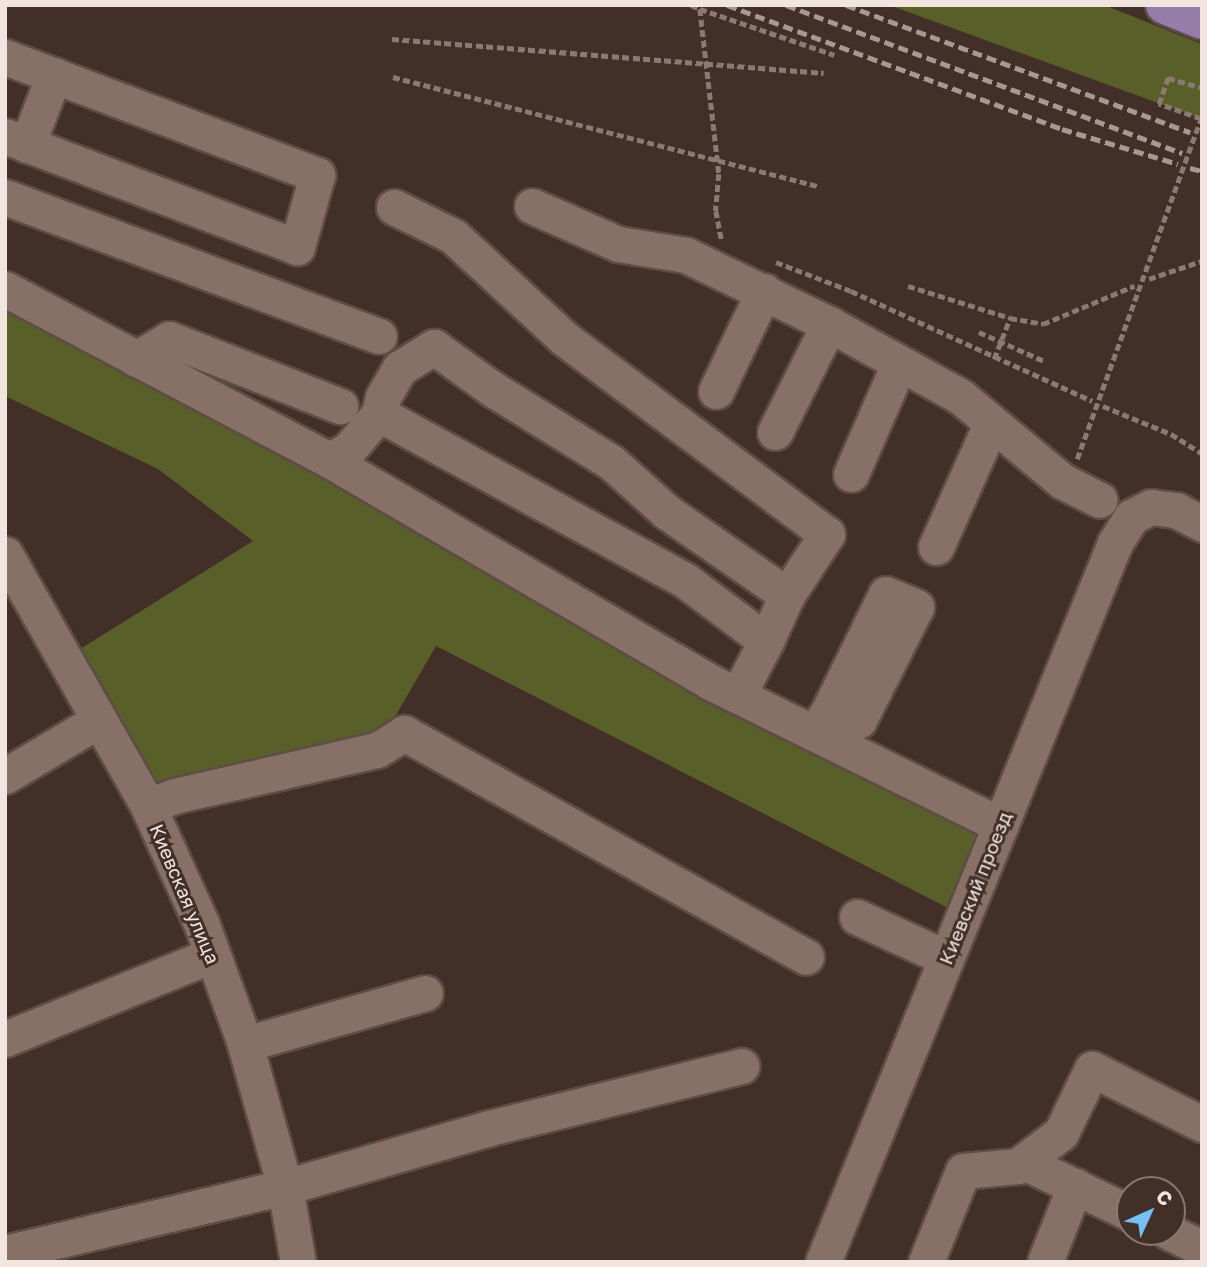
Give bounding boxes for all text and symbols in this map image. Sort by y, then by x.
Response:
street label: Киевский проезд [934,808,1016,968]
street label: Киевская улица [145,821,225,967]
north arrow [1116,1176,1186,1246]
text: С [1152,1184,1178,1210]

